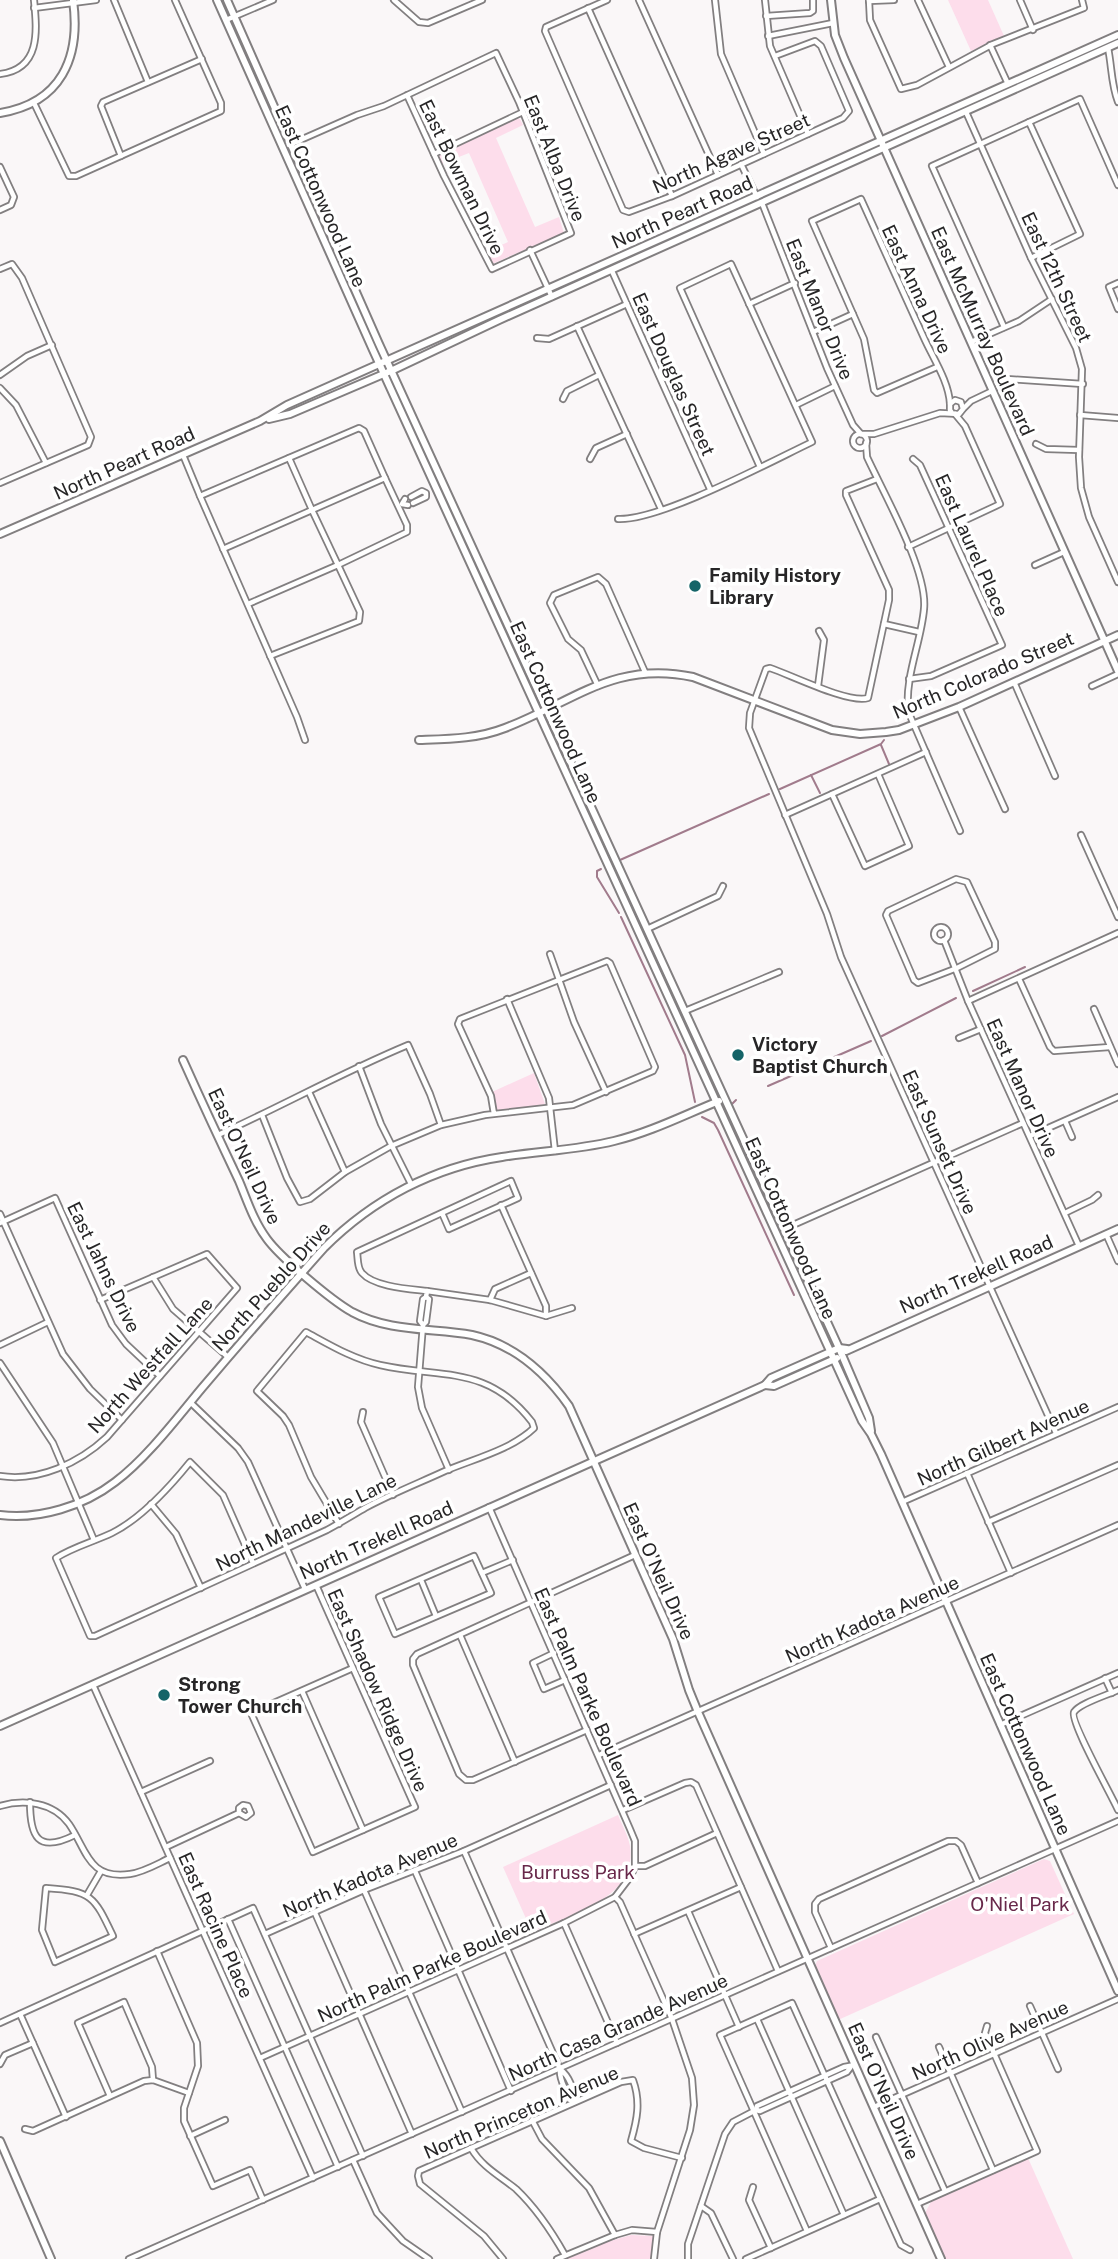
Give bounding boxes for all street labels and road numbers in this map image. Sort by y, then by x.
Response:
street label: East Alba Drive [520,92,590,224]
street label: East Bowman Drive [415,96,509,258]
street label: East Cottonwood Lane [271,102,371,290]
street label: North Agave Street [649,108,813,198]
street label: North Peart Road [608,171,756,253]
street label: East 12th Street [1017,208,1097,346]
street label: East Anna Drive [878,221,956,357]
street label: East McMurray Boulevard [927,223,1039,439]
street label: East Manor Drive [782,235,858,383]
street label: East Douglas Street [628,289,720,459]
street label: North Peart Road [50,422,198,504]
street label: East Laurel Place [931,470,1013,620]
street label: East Cottonwood Lane [506,618,606,806]
street label: North Colorado Street [889,627,1077,723]
street label: East Manor Drive [982,1015,1064,1161]
street label: East Sunset Drive [898,1066,982,1218]
street label: East O'Neil Drive [204,1084,286,1228]
street label: East Cottonwood Lane [741,1134,841,1322]
street label: East Jahns Drive [63,1198,145,1336]
street label: North Pueblo Drive [207,1217,335,1355]
street label: North Trekell Road [896,1230,1056,1318]
street label: North Westfall Lane [83,1292,217,1438]
street label: North Gilbert Avenue [914,1394,1092,1490]
street label: North Mandeville Lane [212,1469,400,1575]
street label: North Trekell Road [296,1496,456,1584]
street label: East O'Neil Drive [619,1499,699,1643]
street label: North Kadota Avenue [782,1571,962,1667]
street label: East Palm Parke Boulevard [530,1584,646,1810]
street label: East Shadow Ridge Drive [323,1585,433,1795]
street label: East Cottonwood Lane [976,1650,1076,1838]
street label: North Kadota Avenue [279,1828,461,1922]
street label: East Racine Place [174,1849,258,2001]
street label: North Palm Parke Boulevard [314,1905,550,2027]
street label: North Casa Grande Avenue [505,1969,731,2085]
street label: North Olive Avenue [908,1996,1072,2084]
street label: East O'Neil Drive [844,2019,924,2163]
street label: North Princeton Avenue [420,2061,622,2163]

